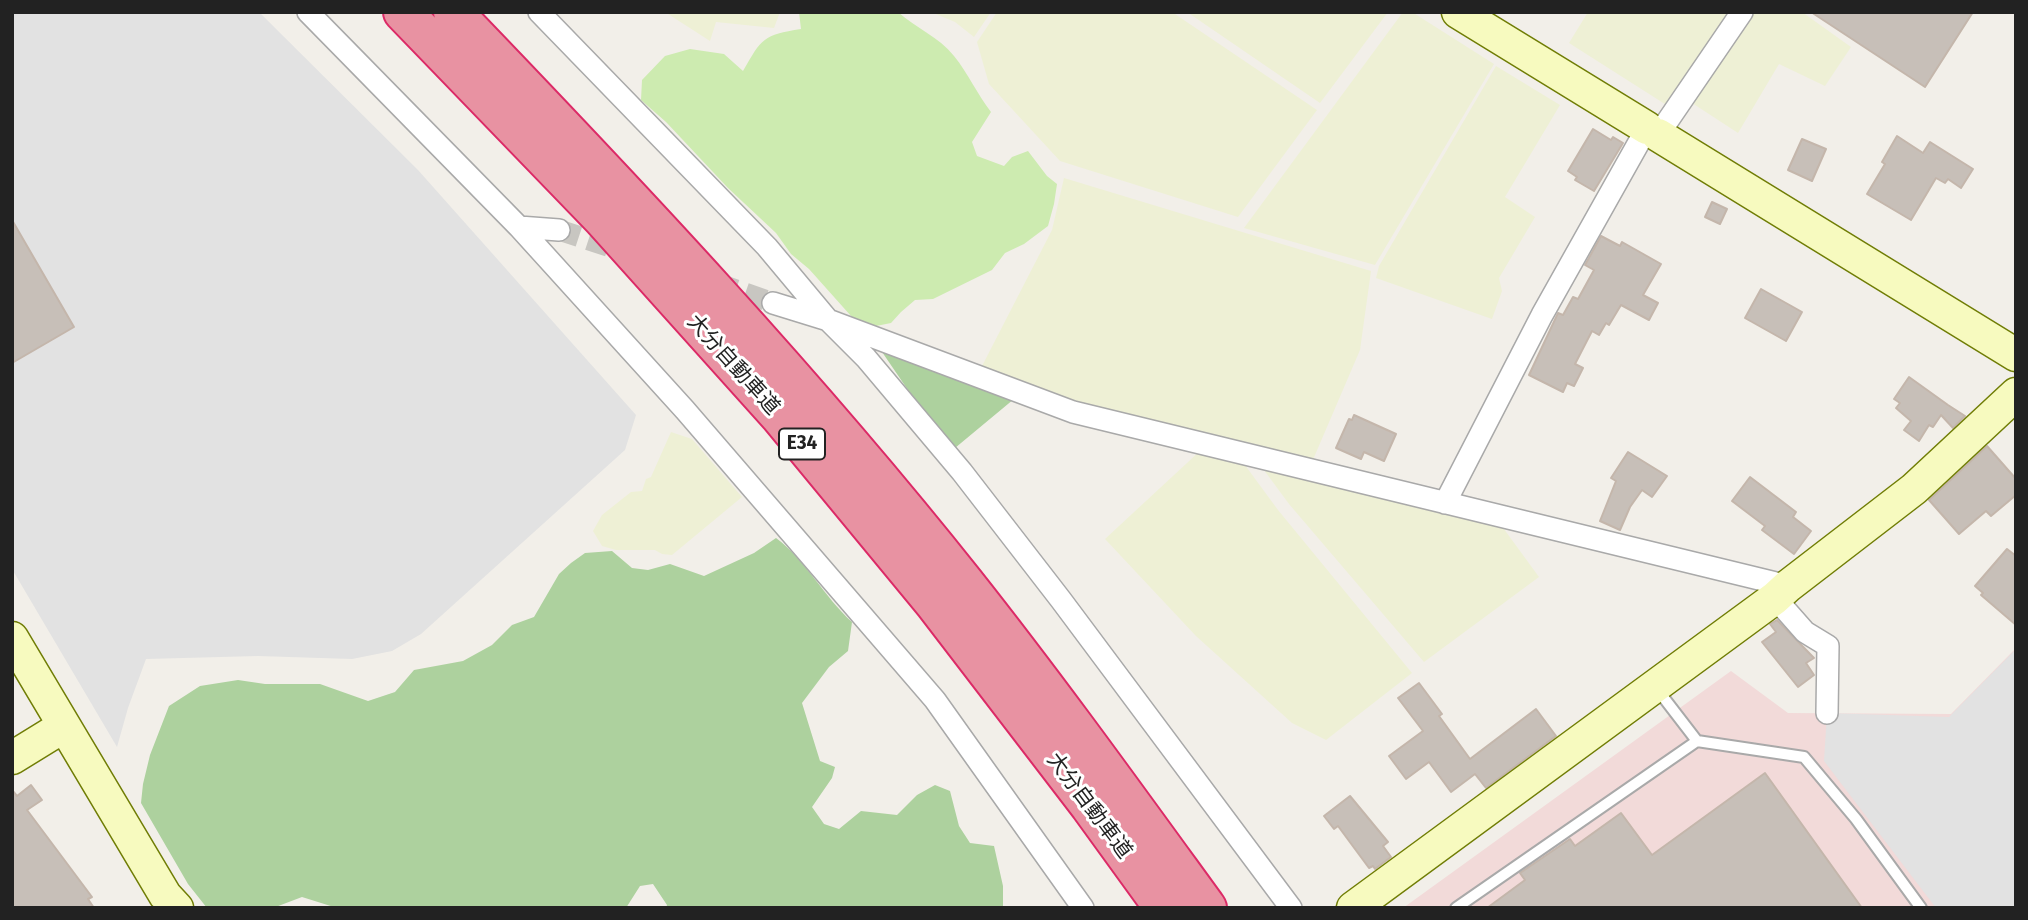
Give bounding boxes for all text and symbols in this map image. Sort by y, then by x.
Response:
street label: 大分自動車道 [681,310,785,420]
road number: E34 [779,428,825,460]
street label: 大分自動車道 [1041,748,1137,864]

